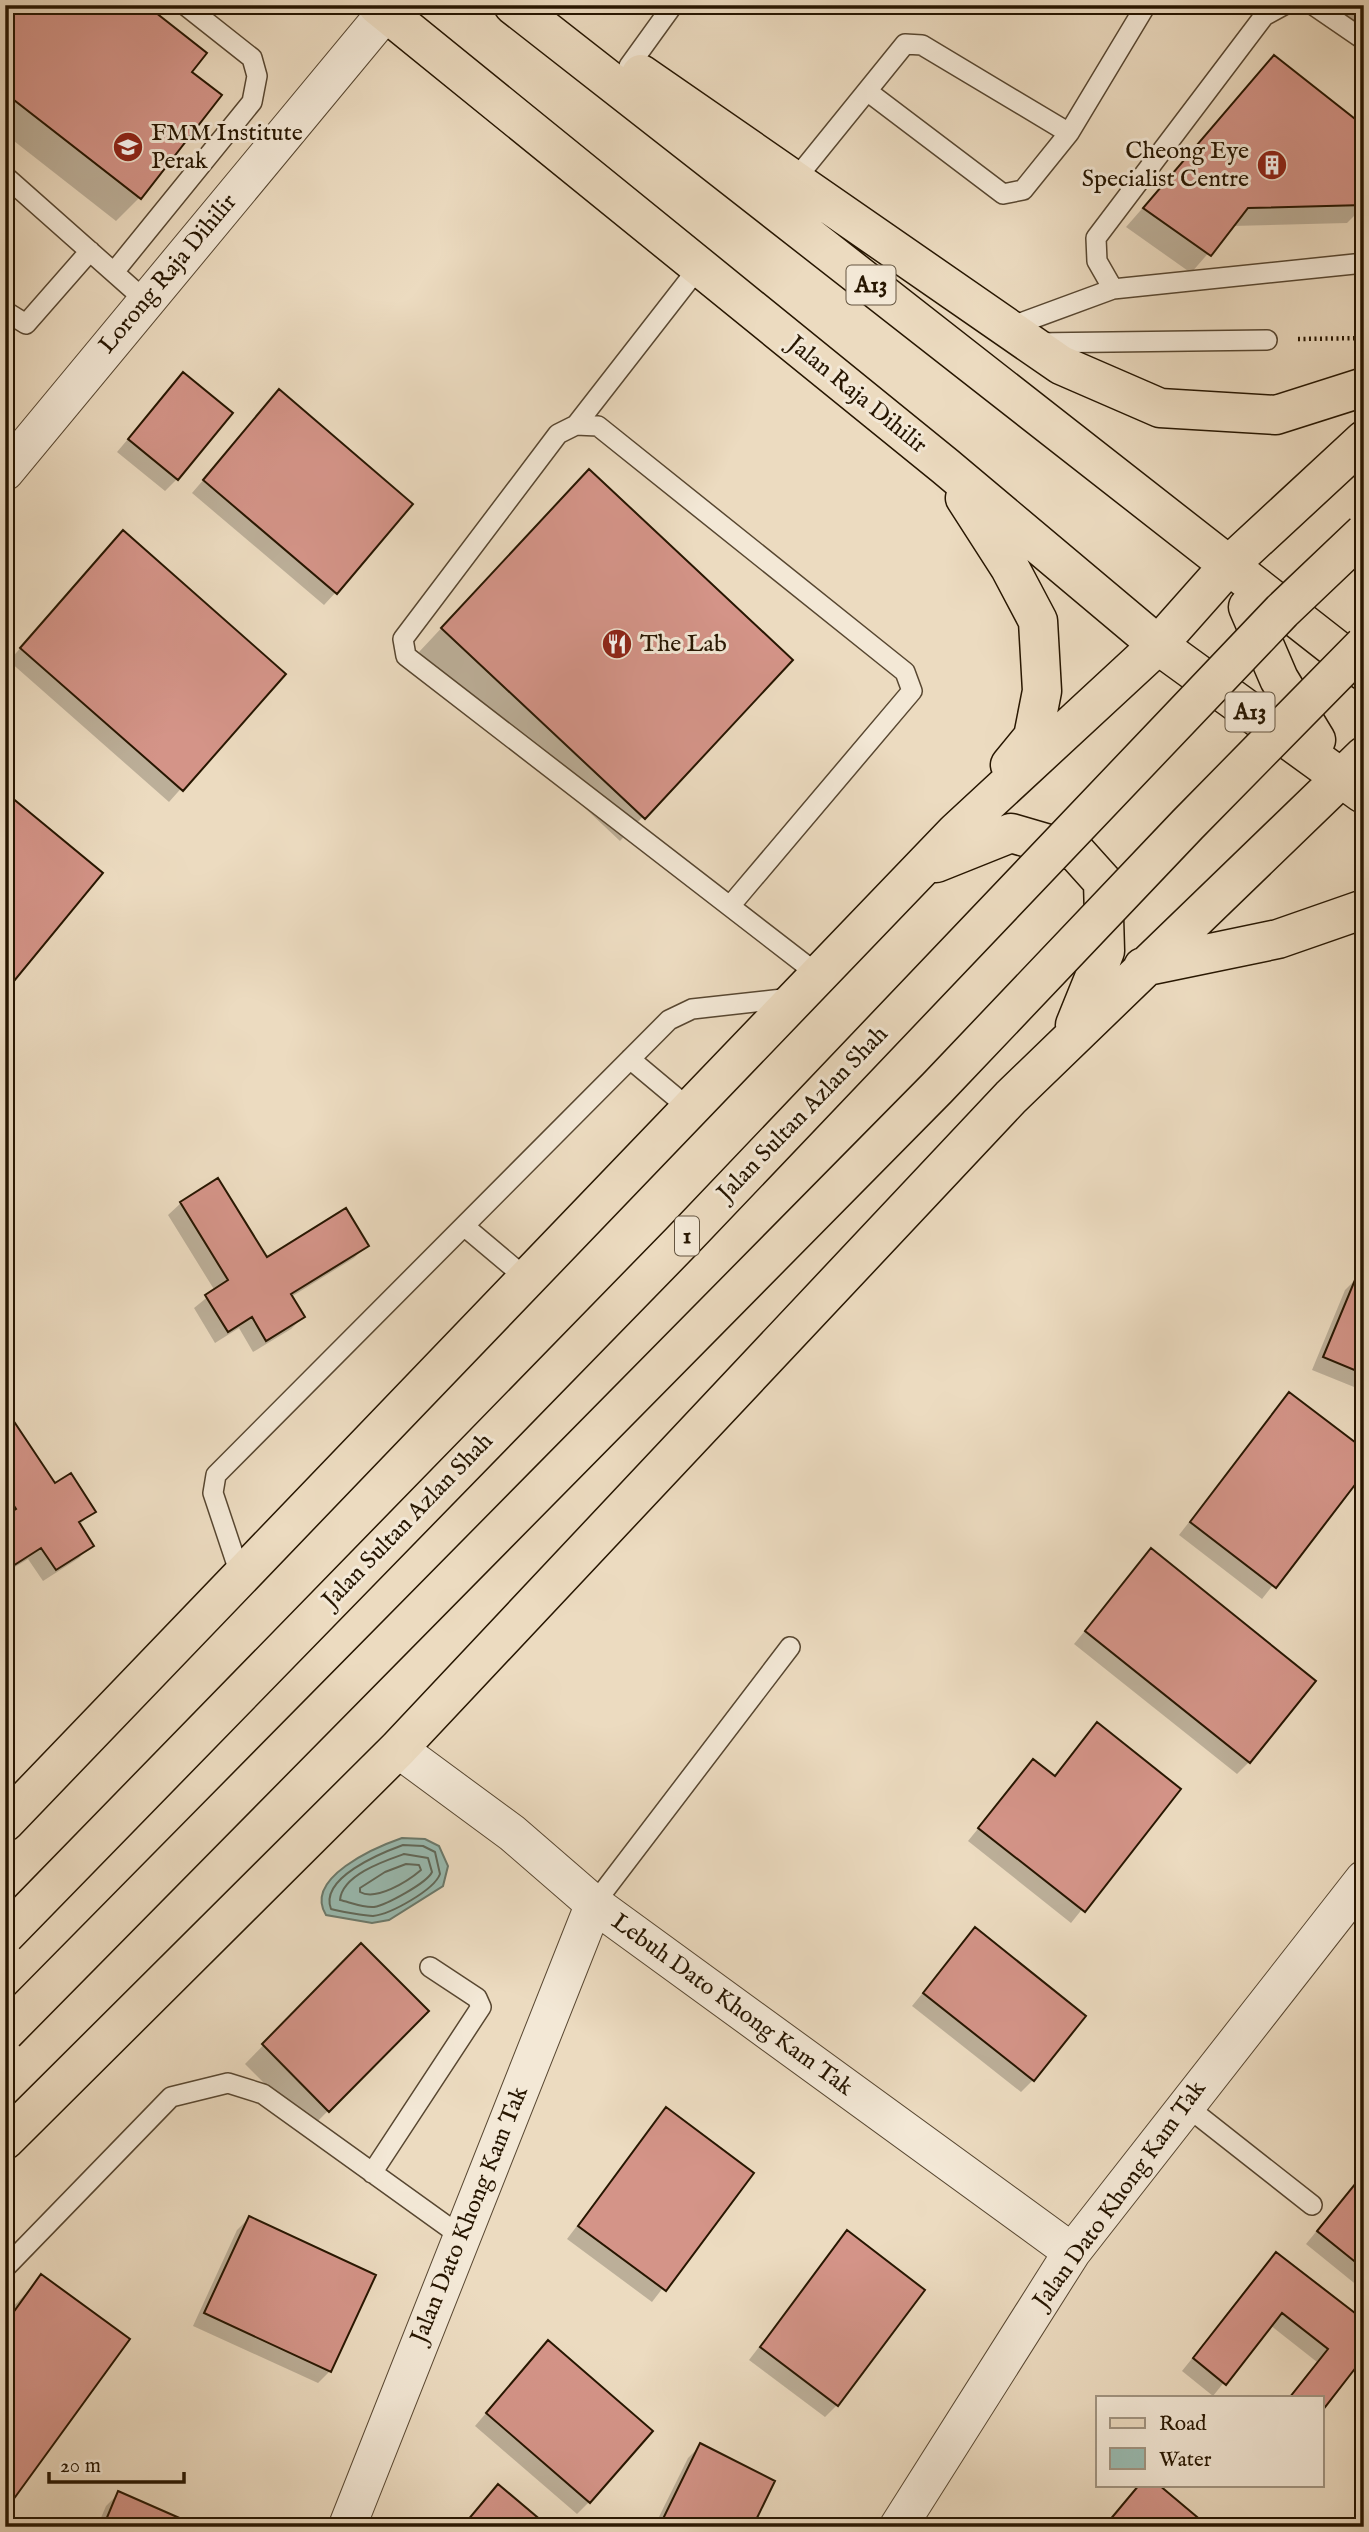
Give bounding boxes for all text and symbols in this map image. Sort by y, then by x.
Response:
place label: FMM Institute Perak [151,118,303,177]
school or university icon: FMM Institute Perak [111,130,145,164]
place label: Cheong Eye Specialist Centre [1082,136,1249,195]
building icon: Cheong Eye Specialist Centre [1255,148,1289,182]
street label: Lorong Raja Dihilir [92,188,244,360]
road number: A13 [846,266,896,304]
street label: Jalan Raja Dihilir [778,327,933,461]
restaurant icon: The Lab [600,627,634,661]
place label: The Lab [640,629,727,660]
road number: A13 [1226,692,1274,732]
street label: Jalan Sultan Azlan Shah [709,1019,895,1211]
road number: 1 [675,1217,699,1256]
street label: Jalan Sultan Azlan Shah [314,1426,500,1618]
street label: Lebuh Dato Khong Kam Tak [605,1907,859,2103]
street label: Jalan Dato Khong Kam Tak [1025,2075,1213,2318]
street label: Jalan Dato Khong Kam Tak [403,2082,536,2351]
legend [1096,2396,1324,2486]
text: Road [1159,2411,1207,2438]
scale bar [49,2441,184,2485]
text: Water [1159,2447,1212,2474]
text: 20 m [60,2453,101,2480]

